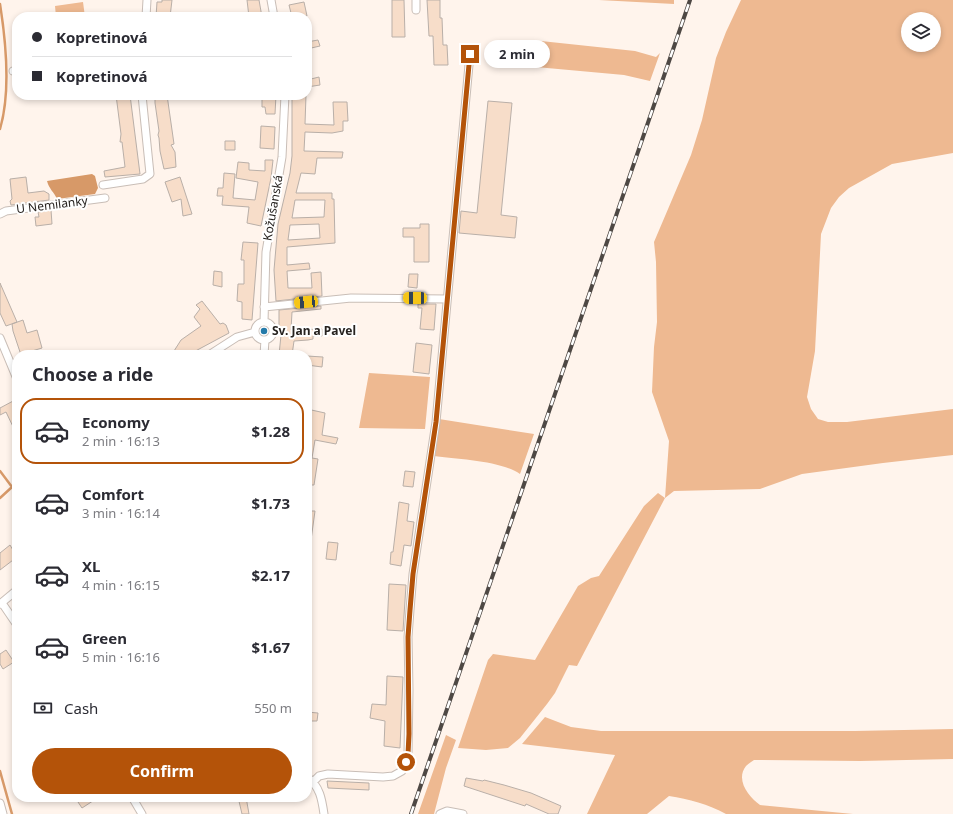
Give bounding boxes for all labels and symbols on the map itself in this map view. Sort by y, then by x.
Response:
callout: 2 min [484,40,550,68]
route end [461,45,479,63]
street label: Kožušanská [258,174,287,242]
street label: U Nemilanky [15,192,90,217]
car [403,292,427,304]
car [294,295,318,309]
place label: Sv. Jan a Pavel [272,322,356,339]
marker: Sv. Jan a Pavel [259,326,269,336]
route start [397,753,415,771]

